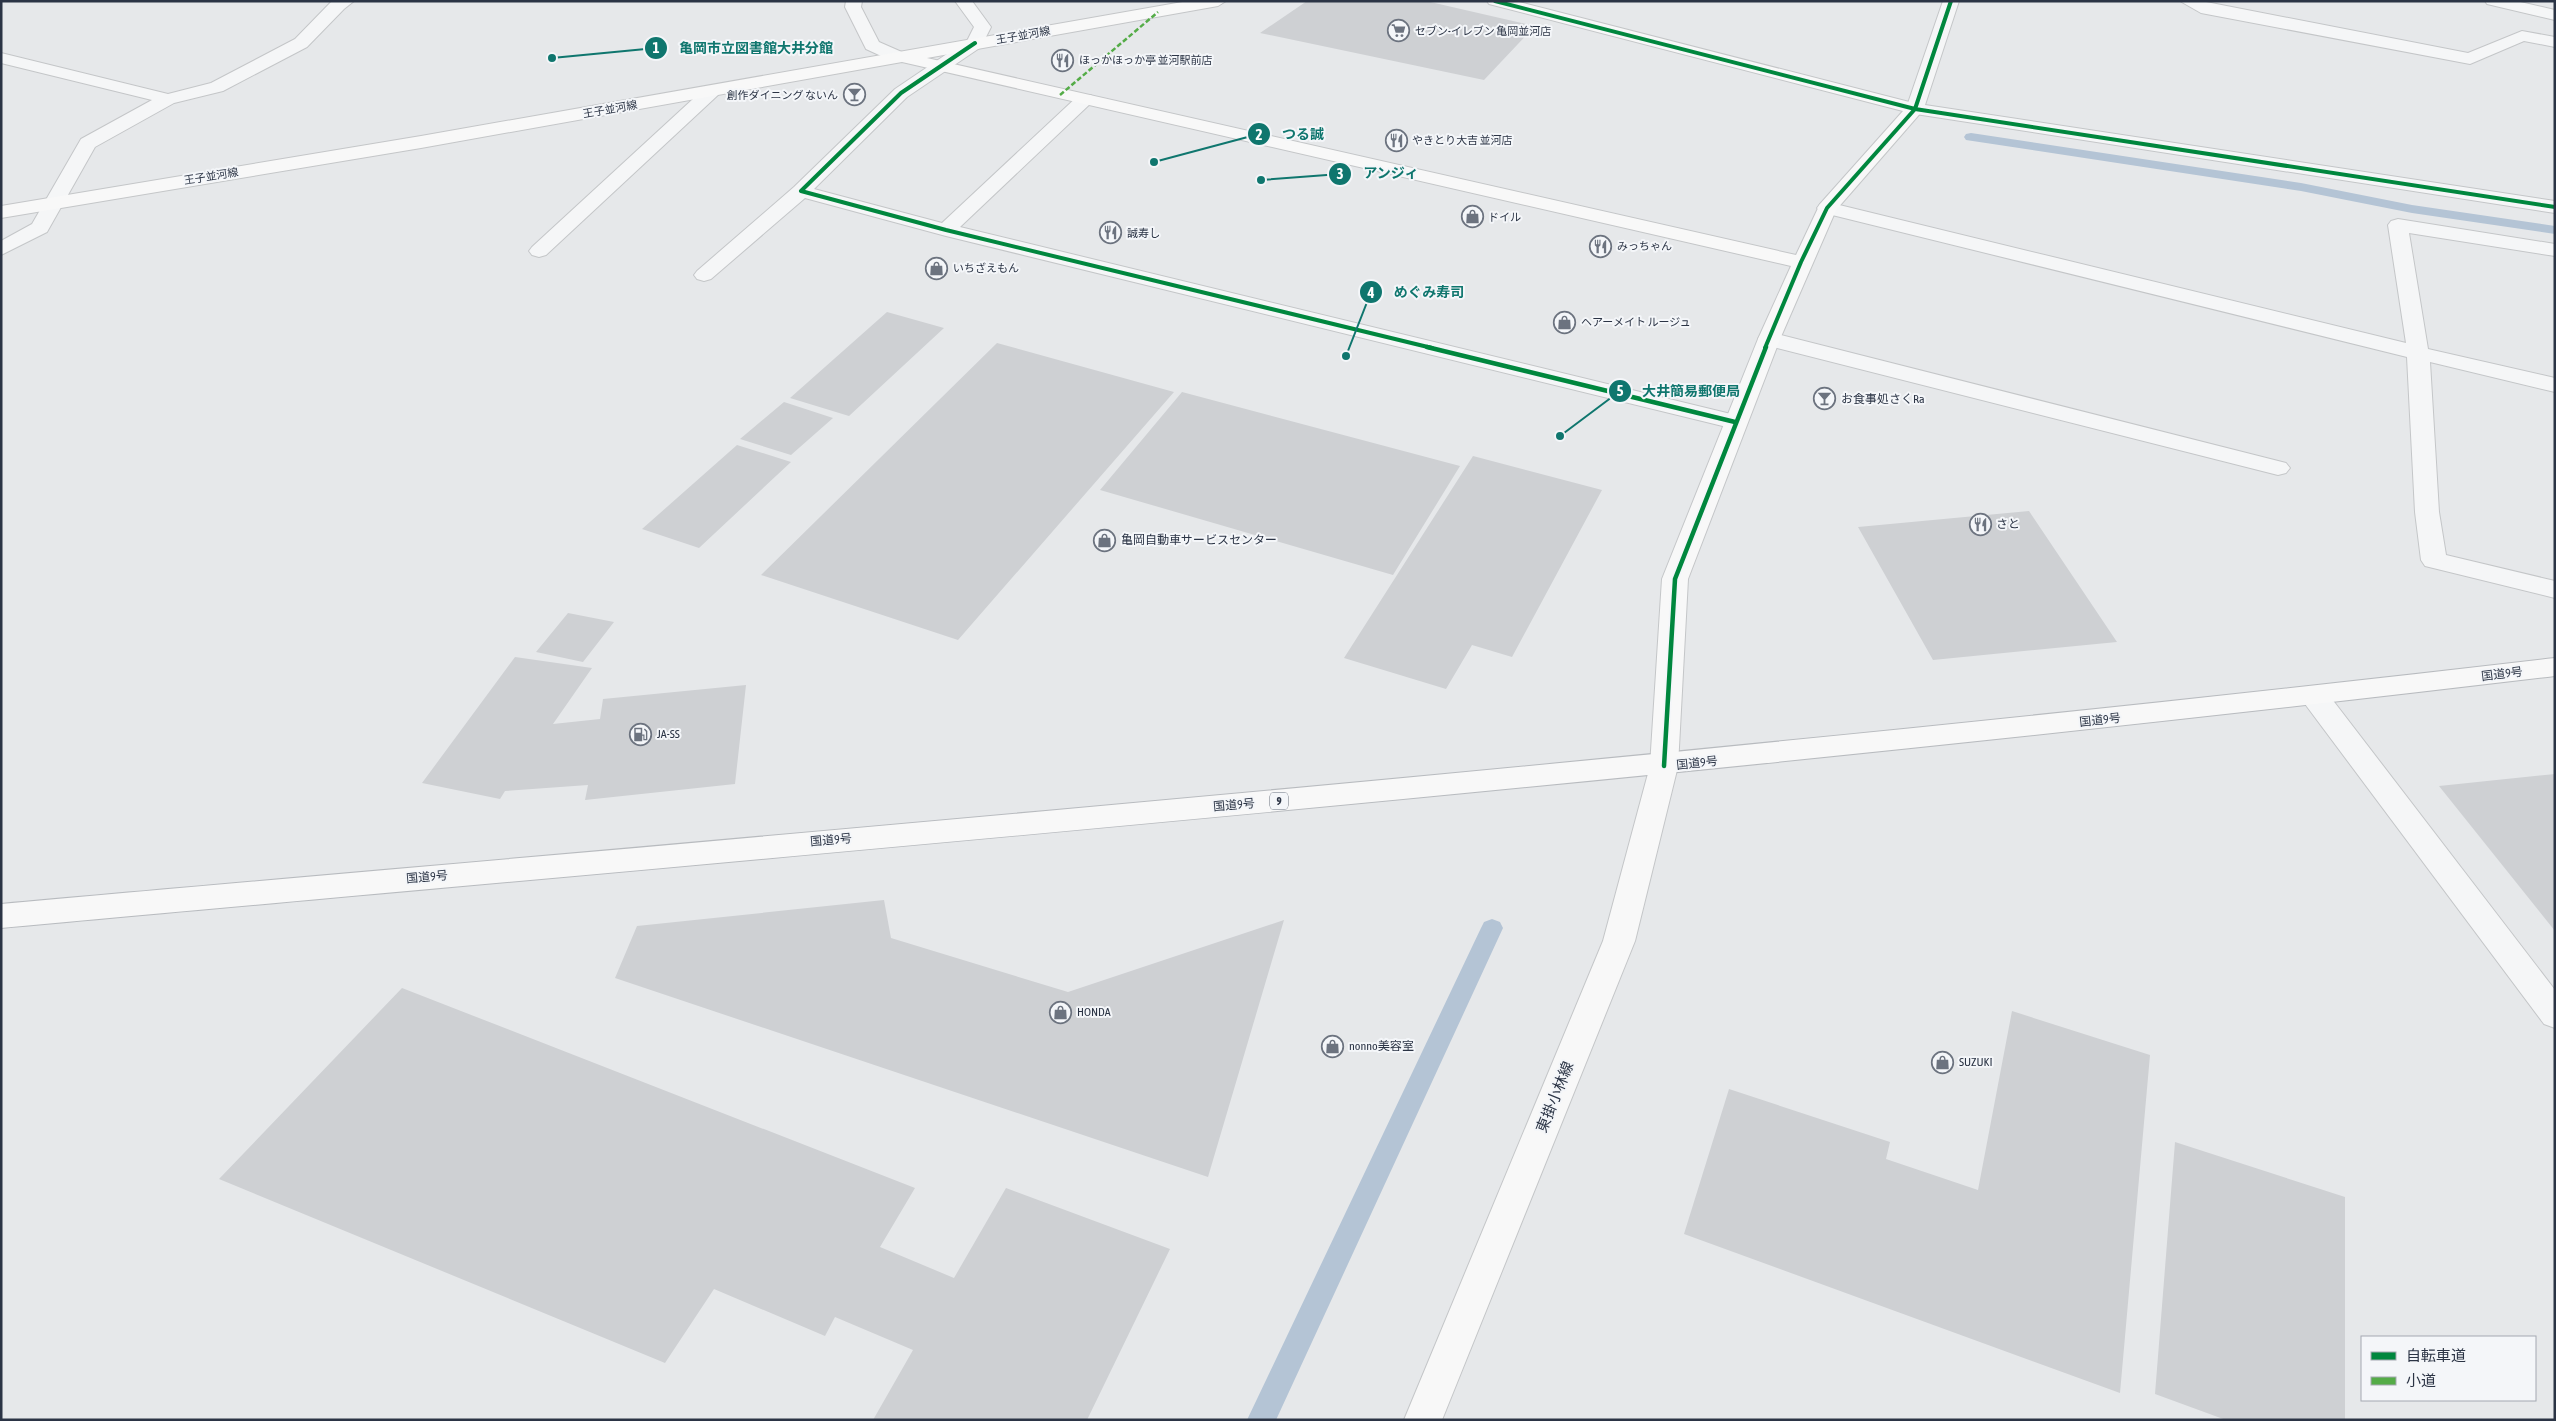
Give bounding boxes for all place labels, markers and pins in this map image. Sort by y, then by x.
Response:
supermarket icon: セブン-イレブン 亀岡並河店 [1387,19,1411,43]
place label: セブン-イレブン 亀岡並河店 [1415,25,1551,37]
callout: 亀岡市立図書館大井分館 [644,33,843,62]
restaurant icon: ほっかほっか亭 並河駅前店 [1051,48,1075,72]
place label: ほっかほっか亭 並河駅前店 [1079,54,1213,66]
bar icon: 創作ダイニング ないん [842,83,866,107]
place label: 創作ダイニング ないん [726,89,838,101]
callout: つる誠 [1247,120,1334,149]
restaurant icon: やきとり大吉 並河店 [1384,128,1408,152]
place label: やきとり大吉 並河店 [1412,134,1513,146]
callout: アンジィ [1328,159,1429,188]
shop icon: ドイル [1460,205,1484,229]
place label: ドイル [1488,211,1521,223]
restaurant icon: 誠寿し [1099,221,1123,245]
place label: 誠寿し [1127,227,1160,239]
restaurant icon: みっちゃん [1589,234,1613,258]
place label: みっちゃん [1617,240,1672,252]
shop icon: いちざえもん [925,256,949,280]
place label: いちざえもん [953,262,1019,274]
callout: めぐみ寿司 [1359,278,1474,307]
shop icon: ヘアーメイト ルージュ [1553,310,1577,334]
place label: ヘアーメイト ルージュ [1581,316,1690,328]
callout: 大井簡易郵便局 [1607,376,1750,405]
bar icon: お食事処さくRa [1813,387,1837,411]
place label: お食事処さくRa [1841,392,1925,406]
restaurant icon: さと [1968,512,1992,536]
place label: さと [1996,517,2020,531]
shop icon: 亀岡自動車サービスセンター [1093,528,1117,552]
place label: 亀岡自動車サービスセンター [1121,533,1277,547]
fuel station icon: JA-SS [629,722,653,746]
place label: JA-SS [657,727,680,741]
shop icon: HONDA [1049,1000,1073,1024]
place label: HONDA [1077,1005,1111,1019]
shop icon: nonno美容室 [1321,1034,1345,1058]
place label: nonno美容室 [1349,1039,1414,1053]
shop icon: SUZUKI [1931,1050,1955,1074]
place label: SUZUKI [1959,1055,1993,1069]

